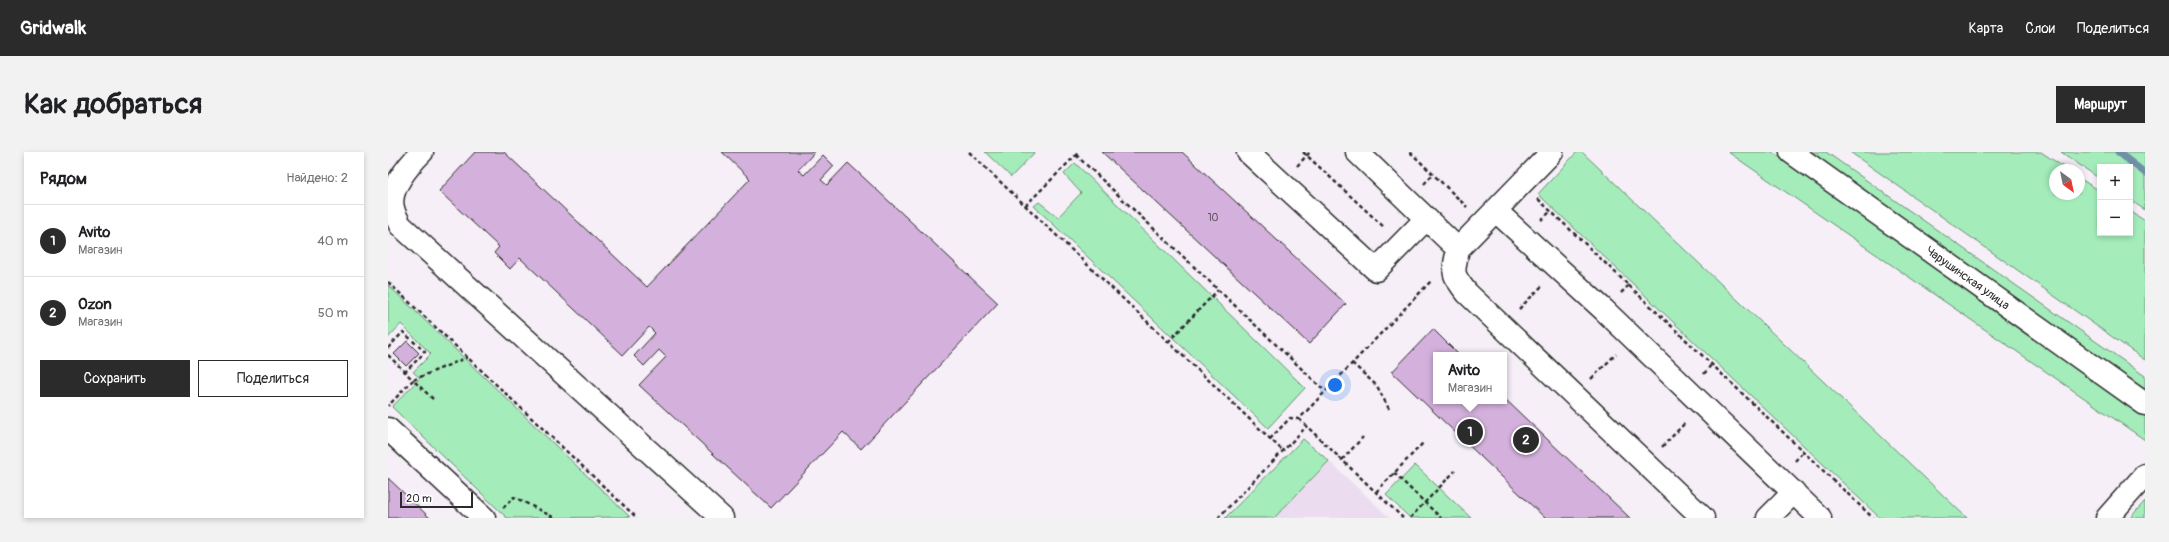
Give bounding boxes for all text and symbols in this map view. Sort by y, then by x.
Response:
text: Gridwalk [20,16,86,40]
text: Карта [1969,20,2003,37]
text: Слои [2025,20,2055,37]
text: Поделиться [2077,20,2149,37]
button: Маршрут [2056,86,2145,123]
text: Как добраться [24,87,202,122]
north arrow [2049,164,2085,200]
map controls [2097,164,2133,236]
button: + [2097,164,2133,200]
text: Рядом [40,168,87,189]
text: Найдено: 2 [286,170,348,186]
button: − [2097,200,2133,236]
house number: 10 [1208,212,1219,224]
text: Avito [78,223,110,242]
text: 1 [50,233,56,249]
text: 40 m [317,233,348,249]
text: Магазин [78,242,122,258]
street label: Чарушинская улица [1923,243,2013,313]
text: Ozon [78,295,112,314]
text: 2 [49,305,57,321]
text: 50 m [318,305,348,321]
text: Магазин [78,314,122,330]
popup [1433,352,1507,404]
button: Сохранить [40,360,190,397]
button: Поделиться [198,360,348,397]
text: Avito [1448,361,1480,380]
your location [1325,375,1345,395]
text: Магазин [1448,380,1492,396]
pin: 1 [1457,417,1483,447]
pin: 2 [1513,425,1539,455]
scale bar [400,490,473,509]
text: 20 m [406,492,432,505]

